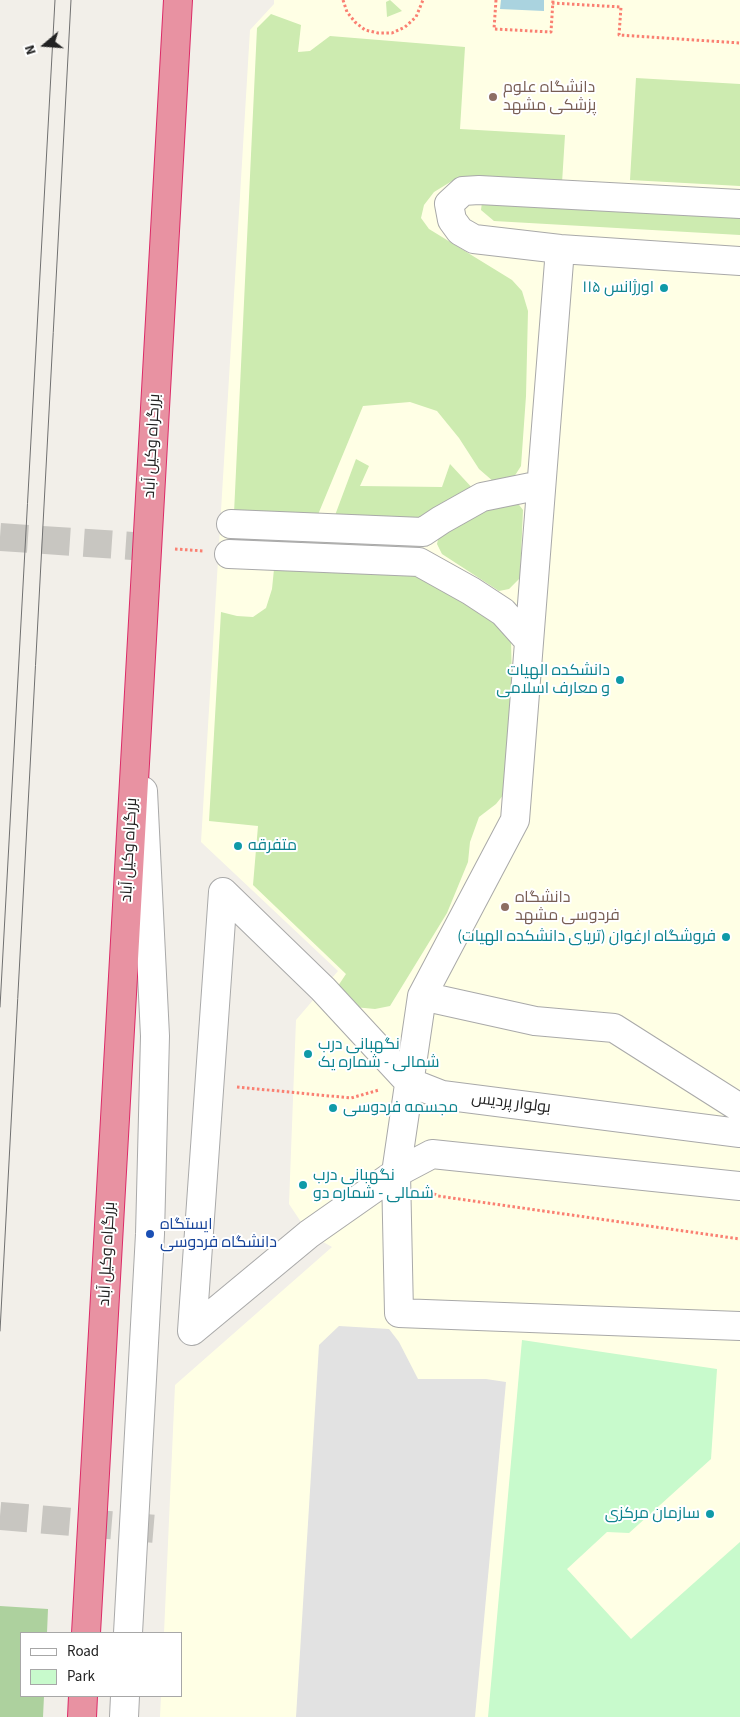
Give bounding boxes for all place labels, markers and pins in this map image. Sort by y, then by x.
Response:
place label: دانشگاه علوم پزشکی مشهد [503,78,596,116]
marker: دانشگاه علوم پزشکی مشهد [487,91,499,103]
place label: اورژانس ۱۱۵ [582,278,654,298]
marker: اورژانس ۱۱۵ [658,282,670,294]
place label: دانشکده الهیات و معارف اسلامی [496,661,610,699]
marker: دانشکده الهیات و معارف اسلامی [614,674,626,686]
place label: متفرقه [248,836,297,856]
marker: متفرقه [232,840,244,852]
place label: دانشگاه فردوسی مشهد [515,888,620,926]
marker: دانشگاه فردوسی مشهد [499,901,511,913]
place label: فروشگاه ارغوان (تریای دانشکده الهیات) [457,927,716,947]
marker: فروشگاه ارغوان (تریای دانشکده الهیات) [720,931,732,943]
place label: نگهبانی درب شمالی - شماره یک [318,1035,440,1073]
marker: نگهبانی درب شمالی - شماره یک [302,1048,314,1060]
place label: مجسمه فردوسی [343,1098,458,1118]
marker: مجسمه فردوسی [327,1102,339,1114]
place label: نگهبانی درب شمالی - شماره دو [313,1166,434,1204]
marker: نگهبانی درب شمالی - شماره دو [297,1179,309,1191]
place label: ایستگاه دانشگاه فردوسی [160,1215,277,1253]
marker: ایستگاه دانشگاه فردوسی [144,1228,156,1240]
place label: سازمان مرکزی [605,1504,700,1524]
marker: سازمان مرکزی [704,1508,716,1520]

